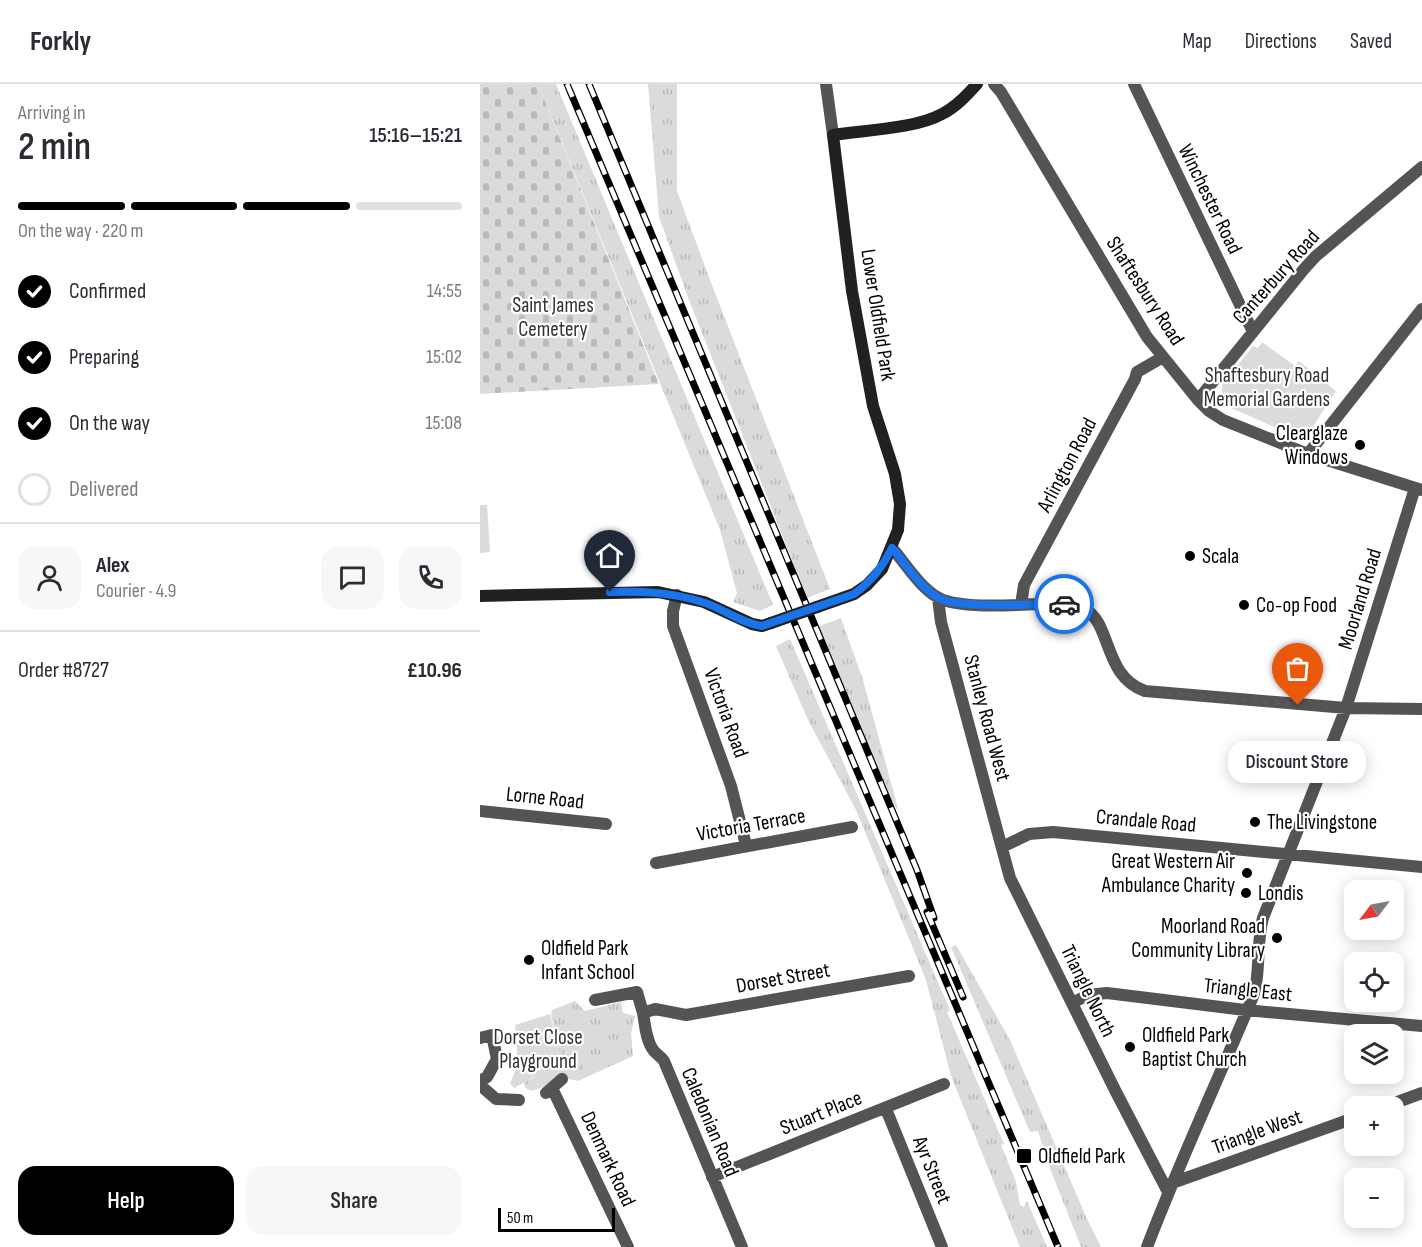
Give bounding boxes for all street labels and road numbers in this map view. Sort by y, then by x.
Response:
street label: Winchester Road [1173,140,1247,258]
street label: Canterbury Road [1227,225,1325,329]
street label: Shaftesbury Road [1101,232,1189,350]
street label: Lower Oldfield Park [855,247,901,383]
street label: Arlington Road [1031,414,1102,517]
street label: Moorland Road [1333,546,1387,652]
street label: Stanley Road West [958,652,1016,784]
street label: Victoria Road [698,665,754,761]
street label: Lorne Road [505,781,585,815]
street label: Victoria Terrace [695,803,807,847]
street label: Crandale Road [1095,804,1197,838]
street label: Triangle North [1055,941,1121,1041]
street label: Dorset Street [734,957,832,999]
street label: Triangle East [1203,973,1293,1007]
street label: Caledonian Road [676,1064,744,1180]
street label: Stuart Place [776,1085,866,1141]
street label: Triangle West [1209,1104,1305,1160]
street label: Denmark Road [575,1108,641,1210]
street label: Ayr Street [907,1132,957,1207]

